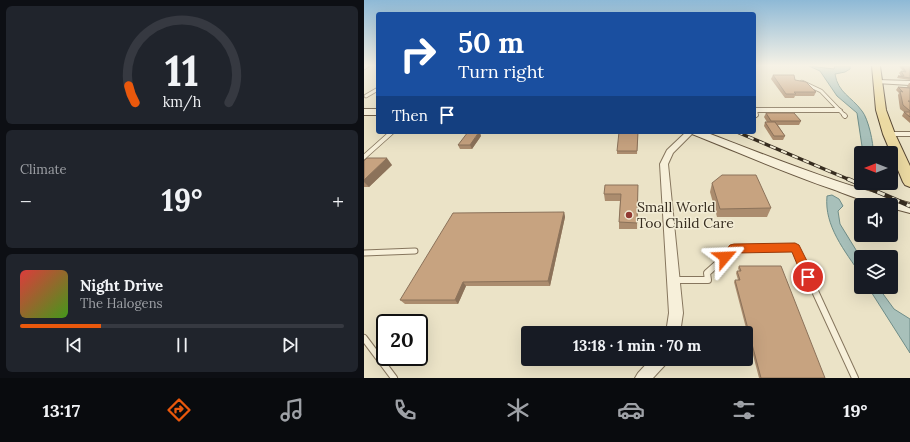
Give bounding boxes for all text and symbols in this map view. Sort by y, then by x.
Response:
text: 50 m [458,25,524,61]
icon: right [392,28,444,80]
text: 11 [165,44,199,97]
text: Turn right [458,60,544,83]
text: km/h [163,93,202,112]
icon: arrive [436,104,458,126]
text: Then [392,106,428,125]
north arrow [854,146,898,190]
map controls [854,146,898,294]
text: Climate [20,161,67,178]
text: 19° [162,181,202,219]
text: − [20,187,32,215]
text: + [332,187,344,215]
place label: Small World Too Child Care [637,198,734,232]
button: sound [854,198,898,242]
marker: Small World Too Child Care [624,210,634,220]
position arrow [704,236,746,278]
button: layers [854,250,898,294]
pin [791,260,825,294]
icon: arrive [797,266,819,288]
text: Night Drive [80,276,163,295]
text: The Halogens [80,295,163,312]
speed limit sign: 20 [376,314,428,366]
icon: previous [63,334,85,356]
icon: pause [171,334,193,356]
icon: next [279,334,301,356]
text: 13:18 · 1 min · 70 m [573,336,701,355]
icon: directions [165,396,193,424]
icon: music [278,396,306,424]
icon: phone [391,396,419,424]
icon: climate [504,396,532,424]
icon: car [617,396,645,424]
icon: filters [730,396,758,424]
text: 13:17 [42,399,80,422]
text: 19° [843,399,867,422]

